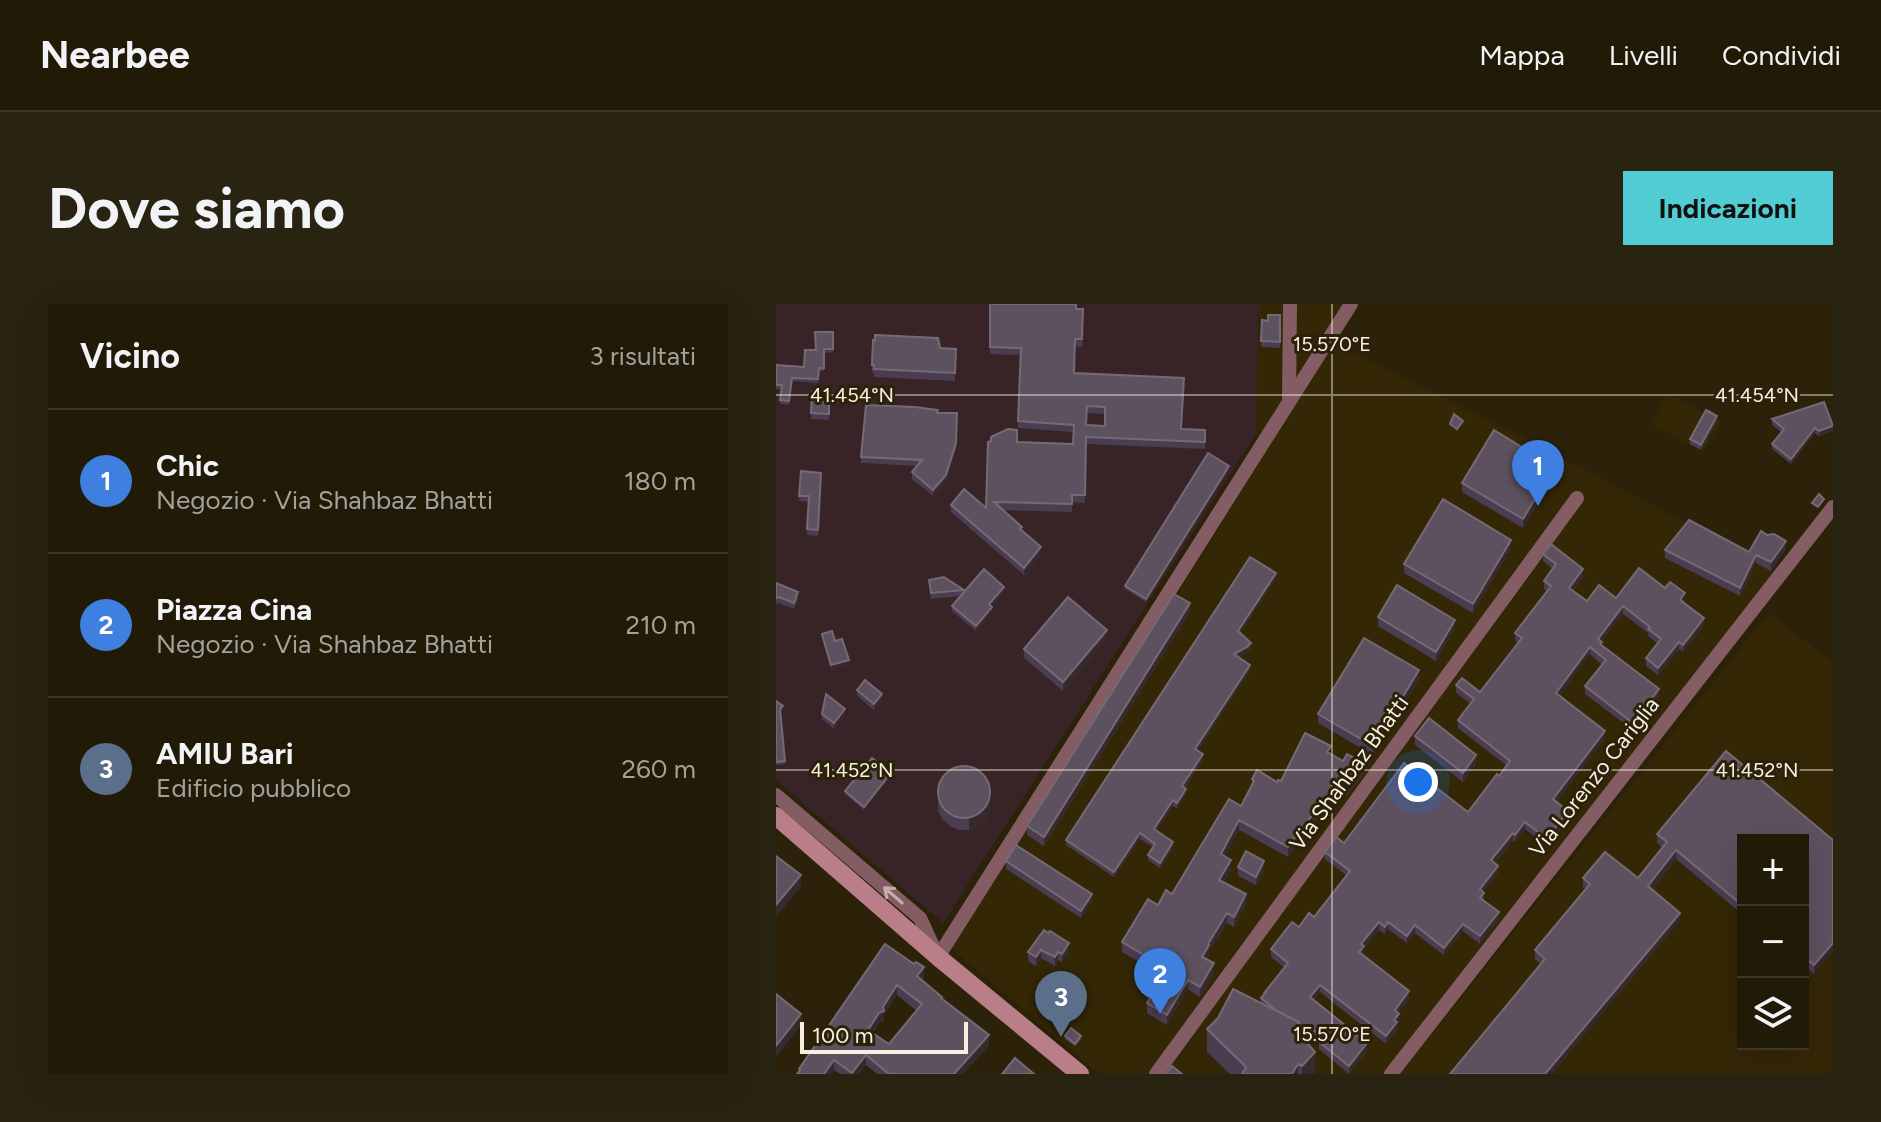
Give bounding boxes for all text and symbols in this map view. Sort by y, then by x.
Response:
text: Nearbee [40,32,190,78]
text: Mappa [1479,38,1565,72]
text: Livelli [1609,38,1678,72]
text: Condividi [1722,38,1841,72]
button: Indicazioni [1623,171,1833,245]
text: Dove siamo [48,175,345,242]
text: 15.570°E [1293,332,1371,356]
text: Vicino [80,336,180,377]
text: 3 risultati [589,340,696,372]
text: 41.454°N [810,383,894,407]
text: 41.454°N [1715,383,1799,407]
pin: 1 [1512,440,1564,506]
text: Chic [156,447,219,484]
text: 1 [101,465,111,497]
text: 180 m [624,465,696,497]
text: Negozio · Via Shahbaz Bhatti [156,484,493,516]
text: Piazza Cina [156,591,312,628]
text: 2 [98,609,114,641]
text: 210 m [626,609,696,641]
text: Negozio · Via Shahbaz Bhatti [156,628,493,660]
street label: Via Shahbaz Bhatti [1284,690,1414,856]
street label: Via Lorenzo Cariglia [1523,692,1665,862]
text: AMIU Bari [156,735,294,772]
text: 3 [99,753,113,785]
text: 260 m [622,753,696,785]
text: 41.452°N [811,758,893,782]
text: 41.452°N [1716,758,1798,782]
your location [1398,762,1438,802]
text: Edificio pubblico [156,772,351,804]
map controls [1737,834,1809,1050]
button: + [1737,834,1809,906]
one-way arrow [883,886,903,904]
button: − [1737,906,1809,978]
pin: 2 [1134,948,1186,1014]
pin: 3 [1035,971,1087,1037]
button: layers [1737,978,1809,1050]
scale bar [800,1018,968,1054]
text: 100 m [812,1022,873,1049]
text: 15.570°E [1293,1022,1371,1046]

